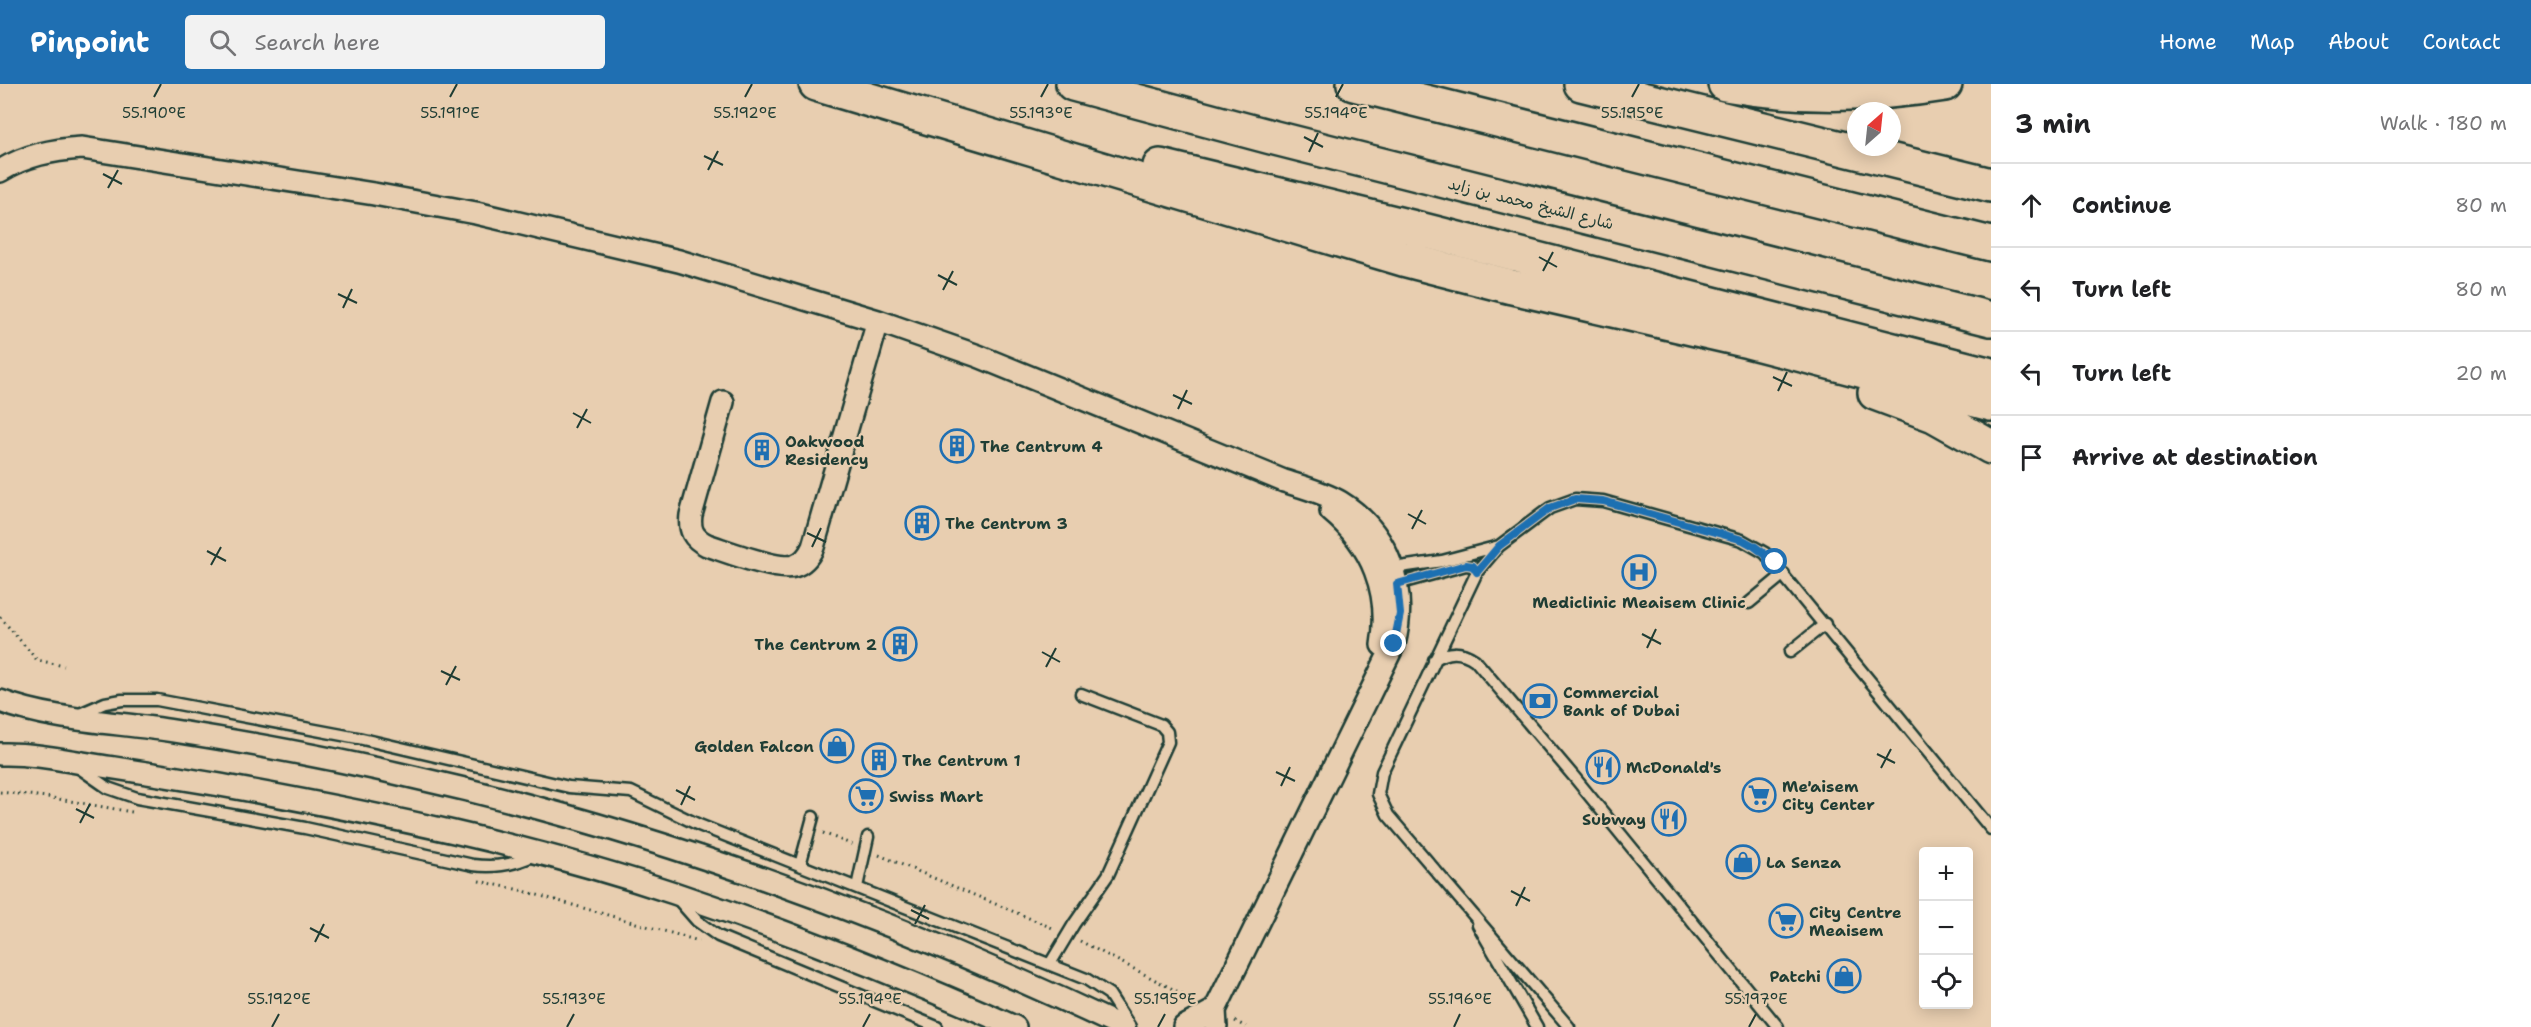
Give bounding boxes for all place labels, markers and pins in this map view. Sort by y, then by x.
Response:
building icon: The Centrum 4 [939,428,975,464]
place label: Oakwood Residency [785,431,869,470]
building icon: Oakwood Residency [744,432,780,468]
place label: The Centrum 4 [980,436,1103,457]
building icon: The Centrum 3 [904,505,940,541]
place label: The Centrum 3 [945,513,1068,534]
hospital icon: Mediclinic Meaisem Clinic [1621,554,1657,590]
place label: Mediclinic Meaisem Clinic [1532,592,1746,613]
building icon: The Centrum 2 [882,626,918,662]
place label: The Centrum 2 [754,634,877,655]
place label: Commercial Bank of Dubai [1563,682,1680,721]
bank icon: Commercial Bank of Dubai [1522,683,1558,719]
shop icon: Golden Falcon [819,728,855,764]
place label: Golden Falcon [694,736,814,757]
building icon: The Centrum 1 [861,742,897,778]
restaurant icon: McDonald's [1585,749,1621,785]
place label: The Centrum 1 [902,750,1021,771]
place label: McDonald's [1626,757,1722,778]
place label: Me'aisem City Center [1782,776,1875,815]
supermarket icon: Me'aisem City Center [1741,777,1777,813]
supermarket icon: Swiss Mart [848,778,884,814]
place label: Swiss Mart [889,786,983,807]
restaurant icon: Subway [1651,801,1687,837]
place label: Subway [1582,809,1646,830]
shop icon: La Senza [1725,844,1761,880]
place label: La Senza [1766,852,1841,873]
place label: City Centre Meaisem [1809,902,1902,941]
supermarket icon: City Centre Meaisem [1768,903,1804,939]
shop icon: Patchi [1826,958,1862,994]
place label: Patchi [1769,966,1821,987]

